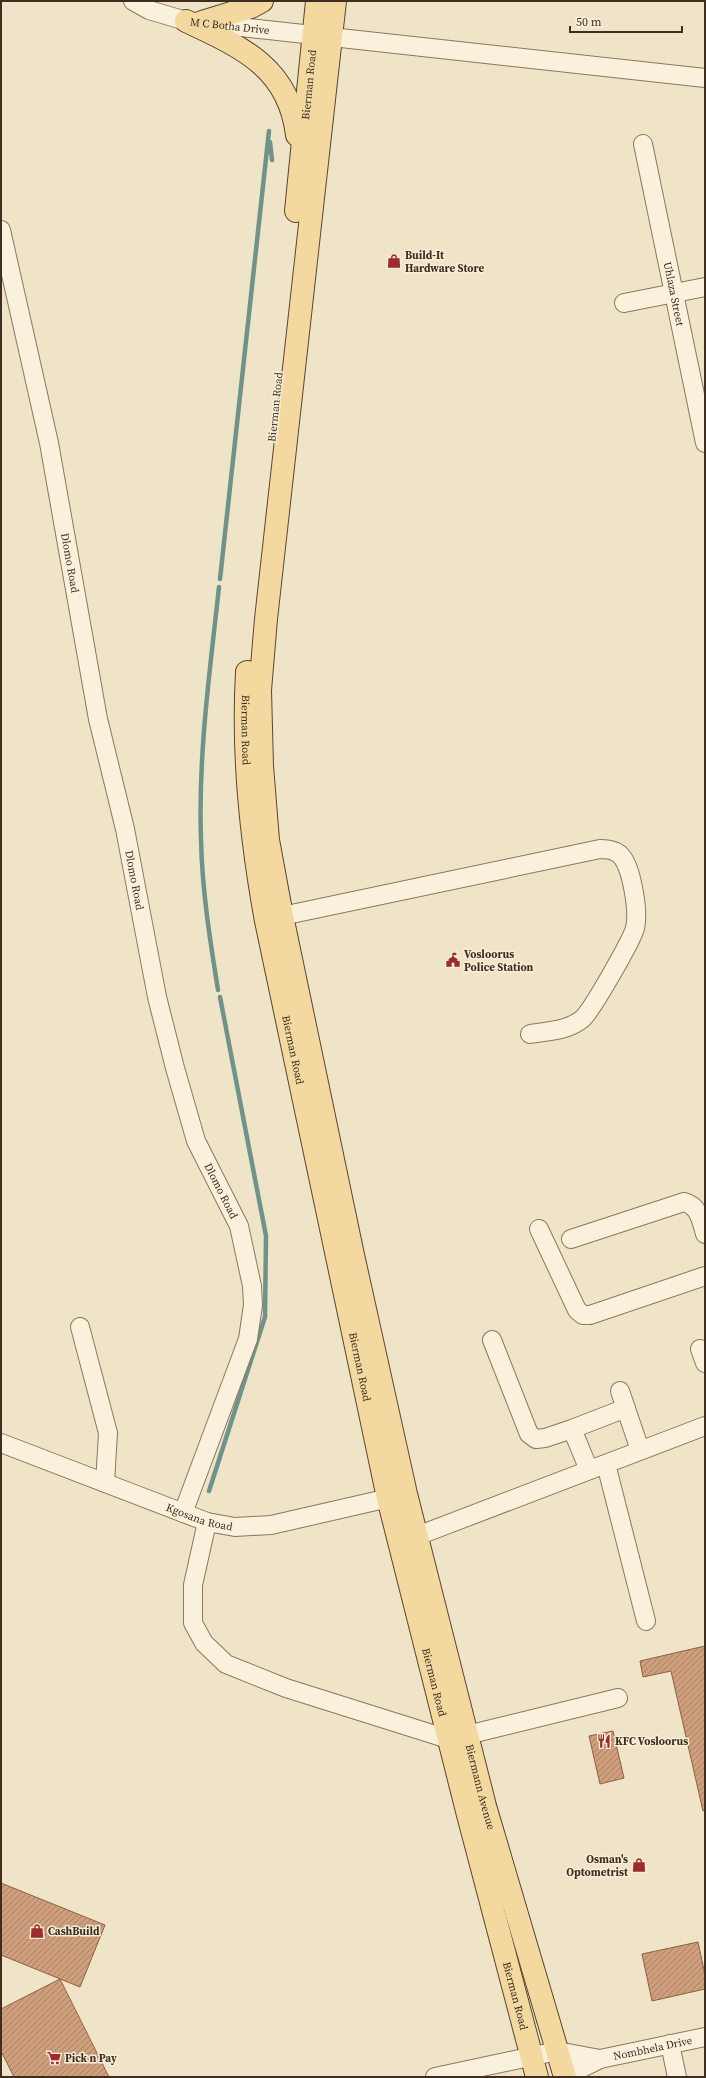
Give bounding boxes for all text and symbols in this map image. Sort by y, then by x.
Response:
scale bar [570,8,682,34]
street label: M C Botha Drive [189,14,271,38]
text: 50 m [576,14,602,30]
street label: Bierman Road [298,48,320,120]
place label: Build-It Hardware Store [405,248,484,276]
shop icon: Build-It Hardware Store [386,253,402,269]
street label: Uhlaza Street [660,261,688,328]
street label: Bierman Road [264,371,287,443]
street label: Dlomo Road [57,532,83,595]
street label: Bierman Road [238,695,254,766]
street label: Dlomo Road [121,849,147,912]
place label: Vosloorus Police Station [464,947,534,975]
public building icon: Vosloorus Police Station [445,952,461,968]
street label: Bierman Road [278,1014,308,1087]
street label: Dlomo Road [200,1161,241,1222]
street label: Bierman Road [345,1331,375,1404]
street label: Kgosana Road [164,1500,234,1535]
street label: Bierman Road [418,1646,450,1719]
restaurant icon: KFC Vosloorus [596,1733,612,1749]
place label: KFC Vosloorus [615,1734,688,1749]
street label: Biermann Avenue [462,1743,499,1832]
place label: Osman's Optometrist [566,1852,629,1880]
shop icon: Osman's Optometrist [631,1857,647,1873]
shop icon: CashBuild [29,1923,45,1939]
place label: CashBuild [48,1924,100,1939]
street label: Bierman Road [499,1960,532,2033]
street label: Nombhela Drive [612,2033,694,2064]
supermarket icon: Pick n Pay [46,2050,62,2066]
place label: Pick n Pay [65,2051,117,2066]

